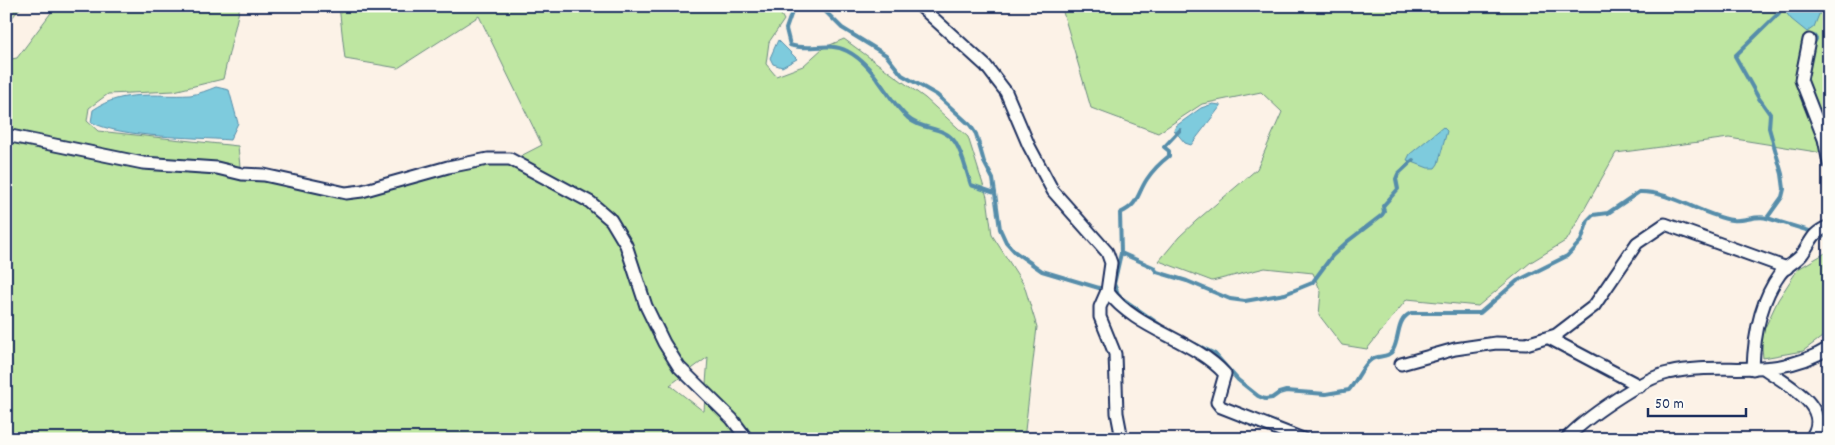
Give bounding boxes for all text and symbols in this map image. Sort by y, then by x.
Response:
scale bar [1648,385,1745,417]
text: 50 m [1655,394,1684,416]

